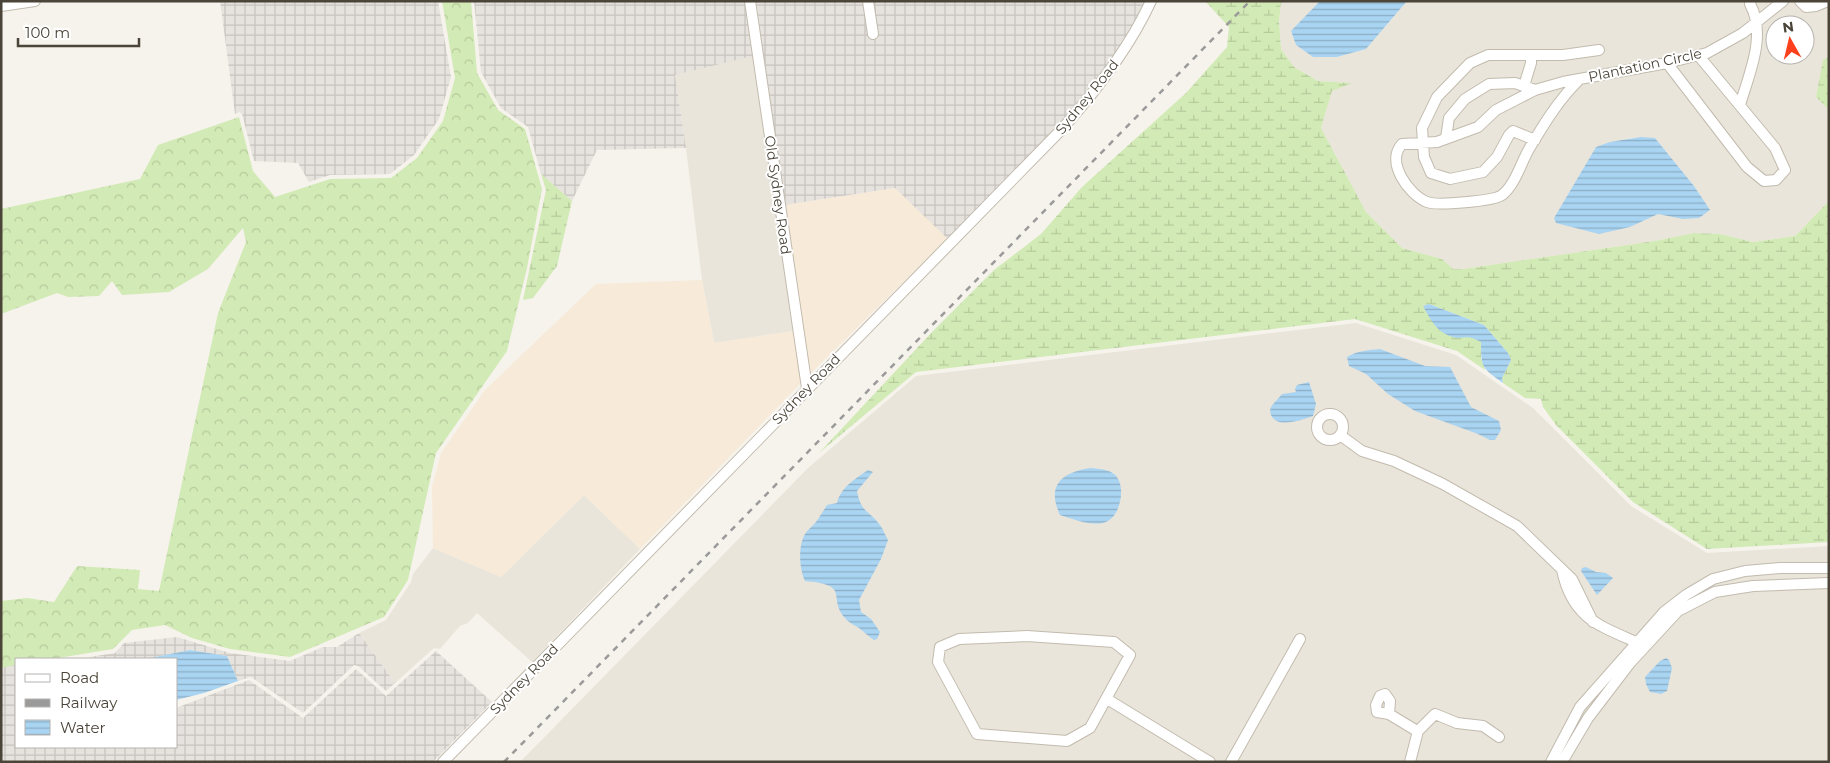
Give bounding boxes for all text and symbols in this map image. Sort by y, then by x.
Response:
scale bar [18,15,139,47]
north arrow [1765,15,1815,65]
text: N [1781,17,1795,37]
text: 100 m [25,23,70,42]
street label: Plantation Circle [1587,44,1703,86]
street label: Sydney Road [1051,56,1123,138]
street label: Old Sydney Road [761,134,795,256]
street label: Sydney Road [768,350,844,428]
street label: Sydney Road [486,640,562,718]
legend [15,658,178,748]
text: Road [60,668,99,687]
text: Railway [60,693,118,712]
text: Water [60,718,106,737]

